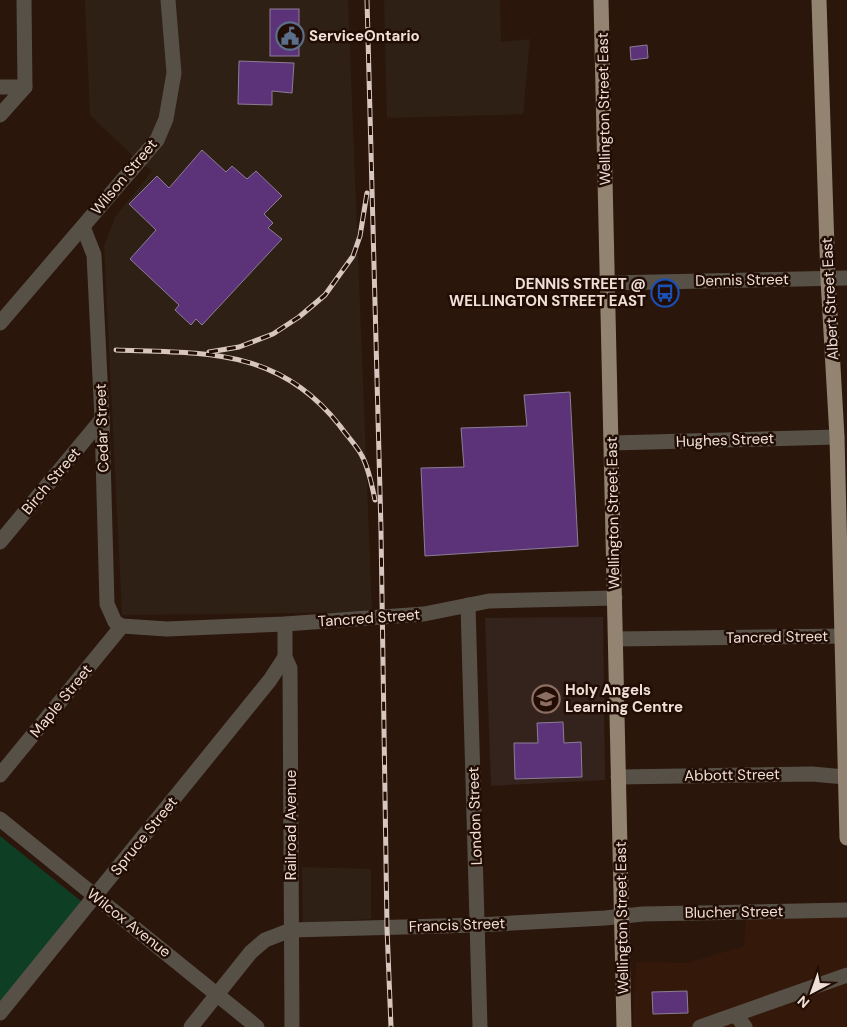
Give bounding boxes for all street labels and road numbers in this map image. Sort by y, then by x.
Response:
street label: Wellington Street East [593,32,615,186]
street label: Wilson Street [86,135,162,219]
street label: Albert Street East [817,237,843,361]
street label: Dennis Street [695,269,789,291]
street label: Cedar Street [90,383,114,473]
street label: Hughes Street [676,428,775,452]
street label: Wellington Street East [602,436,624,590]
street label: Birch Street [17,443,85,519]
street label: Tancred Street [317,604,421,632]
street label: Tancred Street [726,626,828,648]
street label: Maple Street [25,660,97,742]
street label: Abbott Street [684,764,780,786]
street label: London Street [463,766,487,866]
street label: Railroad Avenue [281,770,301,880]
street label: Spruce Street [106,792,182,880]
street label: Wellington Street East [611,841,633,995]
street label: Wilcox Avenue [83,884,175,962]
street label: Blucher Street [684,901,784,923]
street label: Francis Street [408,913,506,937]

